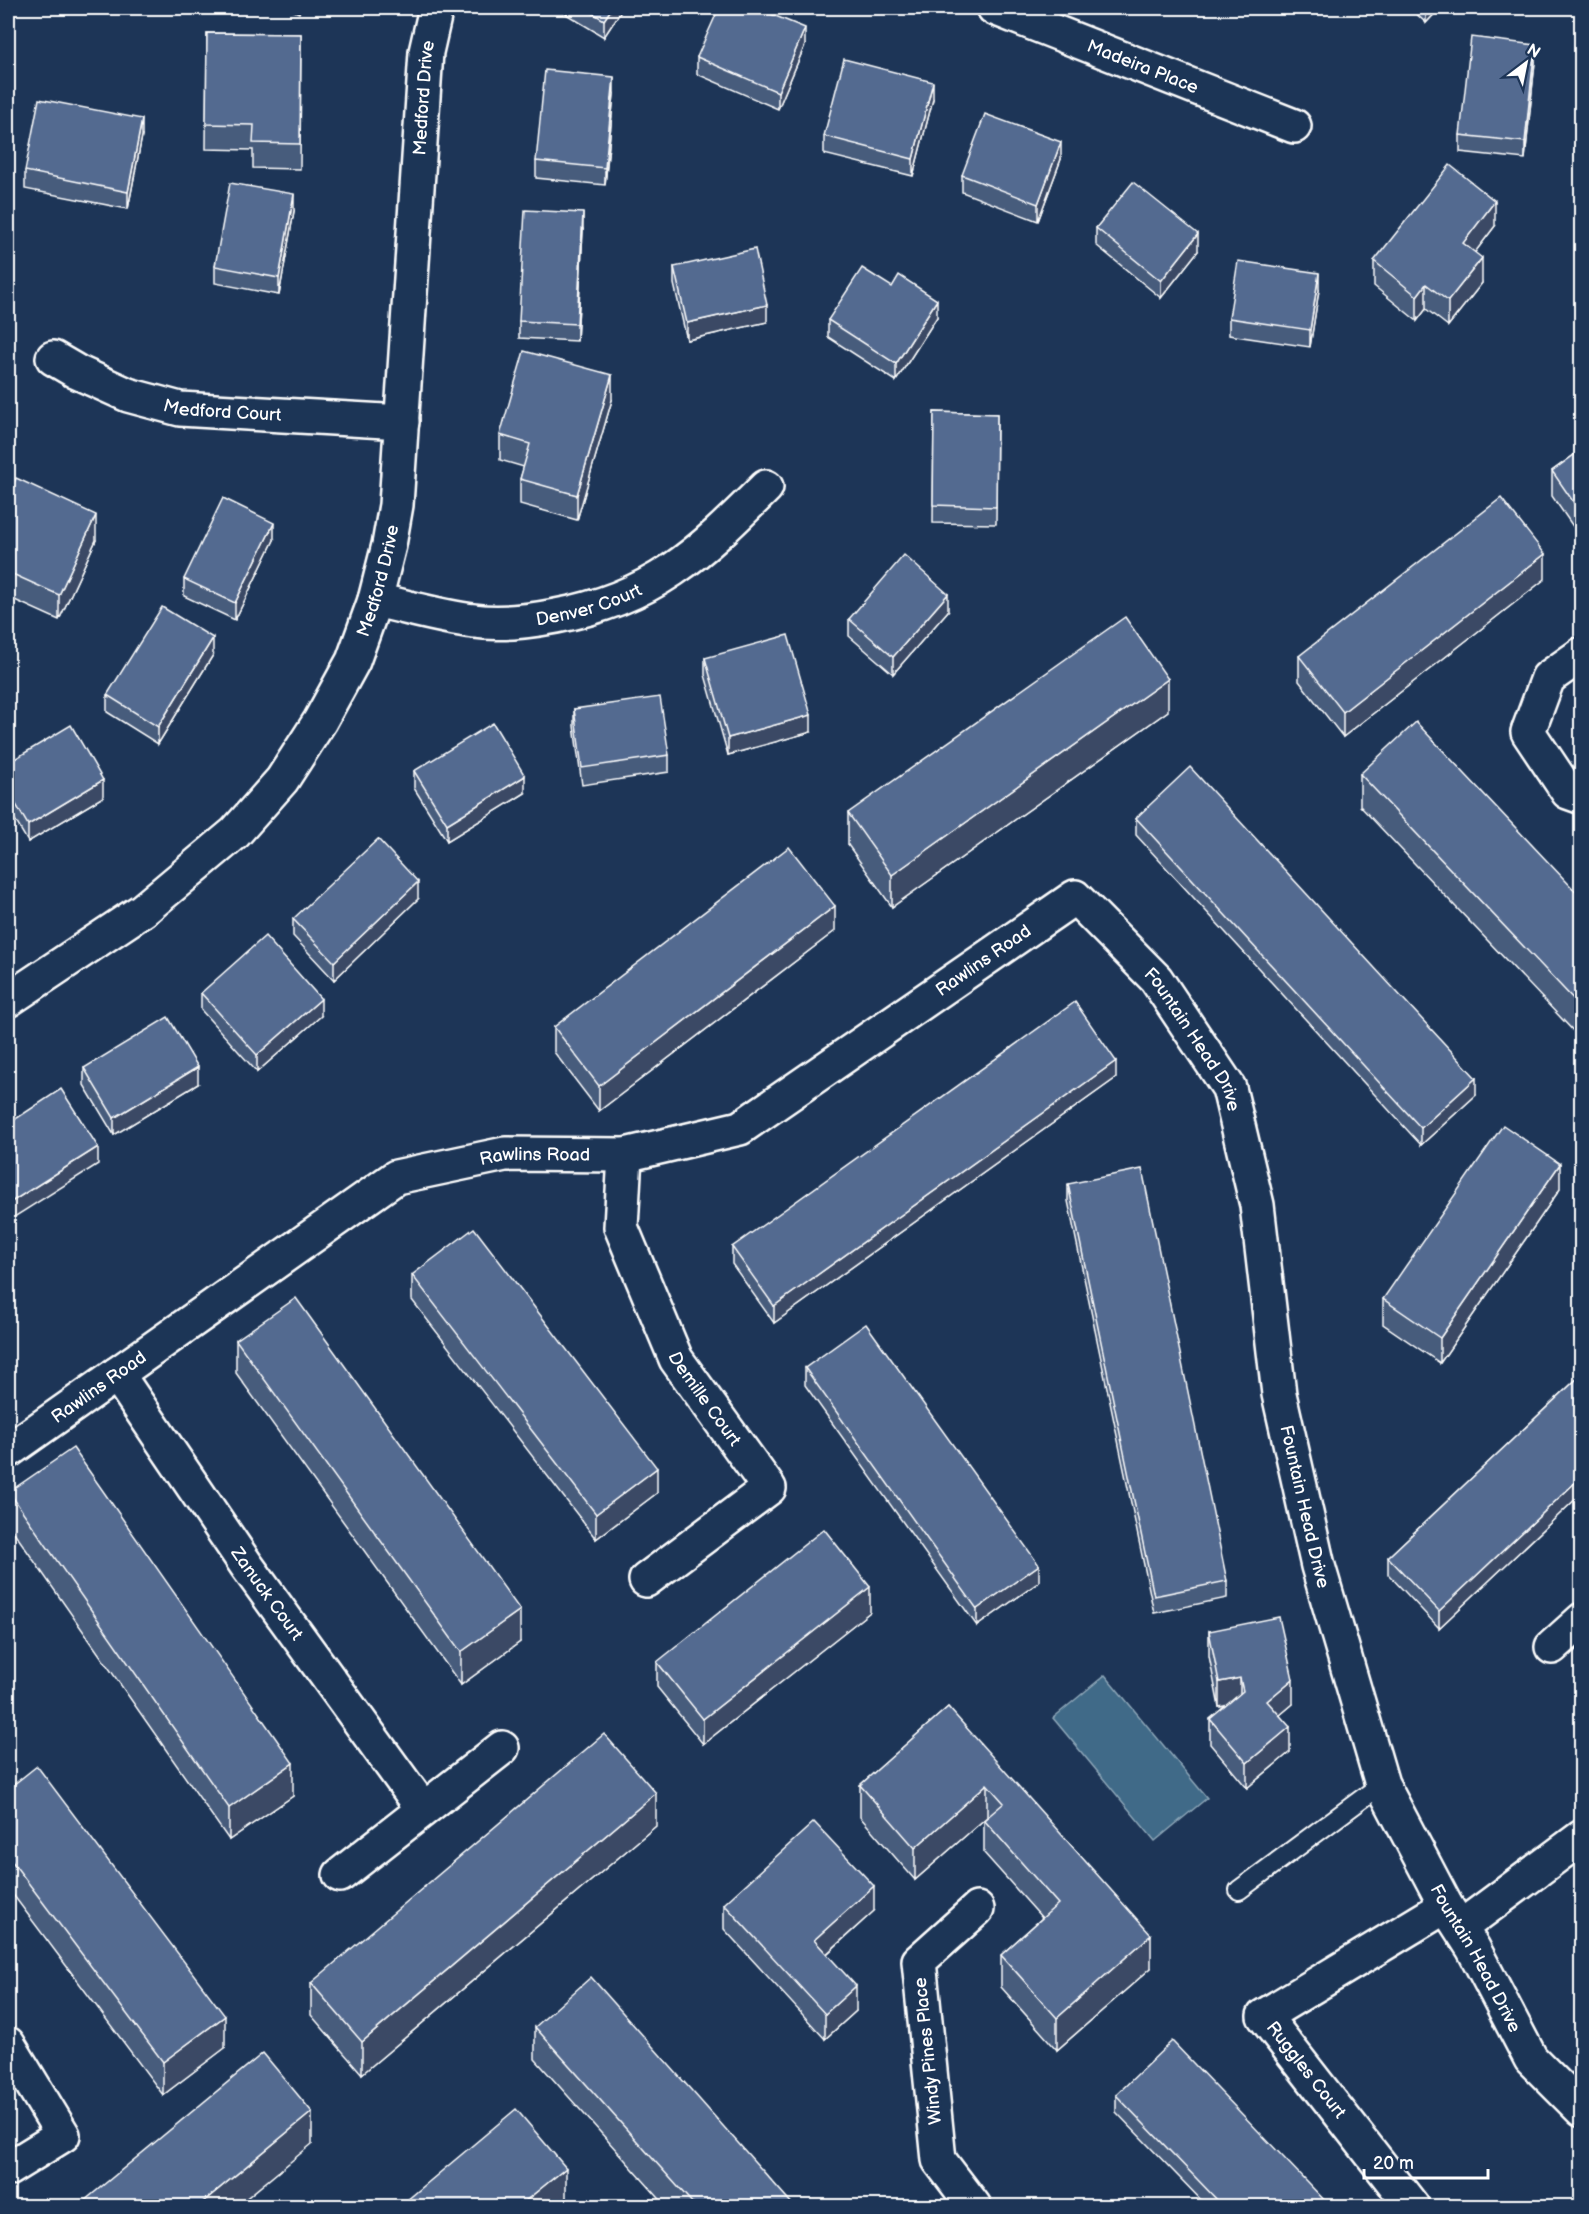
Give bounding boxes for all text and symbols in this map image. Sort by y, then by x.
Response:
north arrow [1496,33,1556,93]
street label: Madeira Place [1084,35,1202,98]
street label: Medford Drive [409,38,439,156]
text: N [1523,40,1543,63]
street label: Medford Court [161,395,282,425]
street label: Medford Drive [352,523,403,640]
street label: Denver Court [534,579,645,630]
street label: Rawlins Road [932,920,1035,1000]
street label: Fountain Head Drive [1140,963,1245,1113]
street label: Rawlins Road [478,1143,590,1170]
street label: Rawlins Road [47,1346,150,1428]
street label: Demille Court [664,1349,746,1450]
street label: Fountain Head Drive [1276,1423,1334,1591]
street label: Zanuck Court [226,1542,308,1645]
street label: Fountain Head Drive [1426,1881,1526,2036]
street label: Windy Pines Place [910,1976,946,2126]
street label: Ruggles Court [1262,2017,1351,2123]
scale bar [1364,2142,1488,2180]
text: 20 m [1373,2153,1414,2174]

